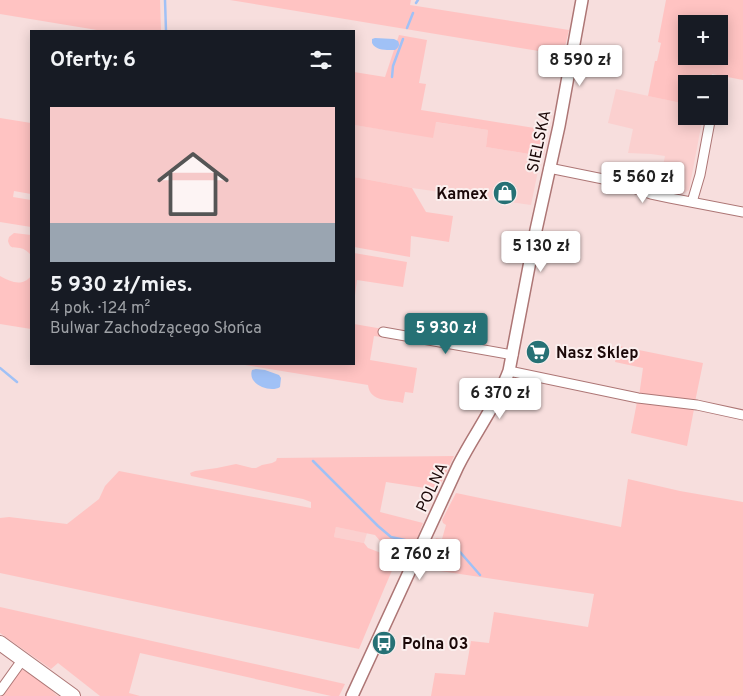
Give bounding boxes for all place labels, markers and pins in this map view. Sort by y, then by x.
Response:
pin: 8 590 zł [528,44,632,87]
pin: 5 560 zł [591,162,695,204]
shop icon: Kamex [492,180,518,206]
place label: Kamex [436,185,488,205]
pin: 5 130 zł [489,230,593,273]
pin: 5 930 zł [394,312,498,355]
supermarket icon: Nasz Sklep [525,339,551,365]
place label: Nasz Sklep [556,344,638,364]
pin: 6 370 zł [448,378,552,420]
pin: 2 760 zł [368,538,472,581]
bus stop icon: Polna 03 [371,630,397,656]
place label: Polna 03 [402,635,468,655]

